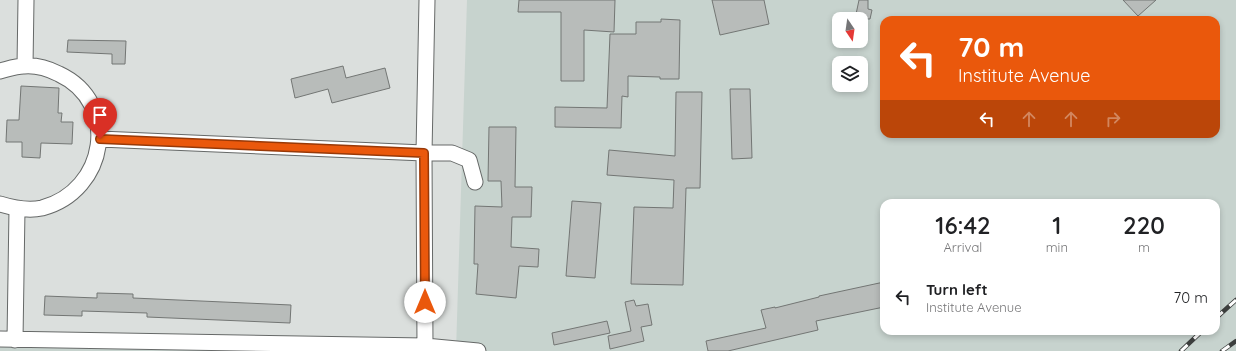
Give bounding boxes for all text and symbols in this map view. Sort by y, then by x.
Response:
north arrow [832,12,868,48]
map controls [832,12,868,92]
text: 70 m [958,29,1024,64]
icon: left [892,32,944,84]
button: layers [832,56,868,92]
text: Institute Avenue [958,64,1090,87]
pin [83,98,117,139]
icon: arrive [89,104,111,126]
icon: left [976,108,998,130]
icon: ahead [1018,108,1040,130]
icon: ahead [1060,108,1082,130]
icon: right [1102,108,1124,130]
text: 16:42 [935,210,991,240]
text: 1 [1052,210,1061,240]
text: 220 [1123,210,1165,240]
text: Arrival [943,239,982,255]
text: min [1046,239,1068,255]
text: m [1138,239,1150,255]
text: Turn left [926,280,988,299]
position arrow [404,281,446,323]
icon: left [892,286,914,308]
text: 70 m [1174,288,1208,307]
text: Institute Avenue [926,299,1022,315]

